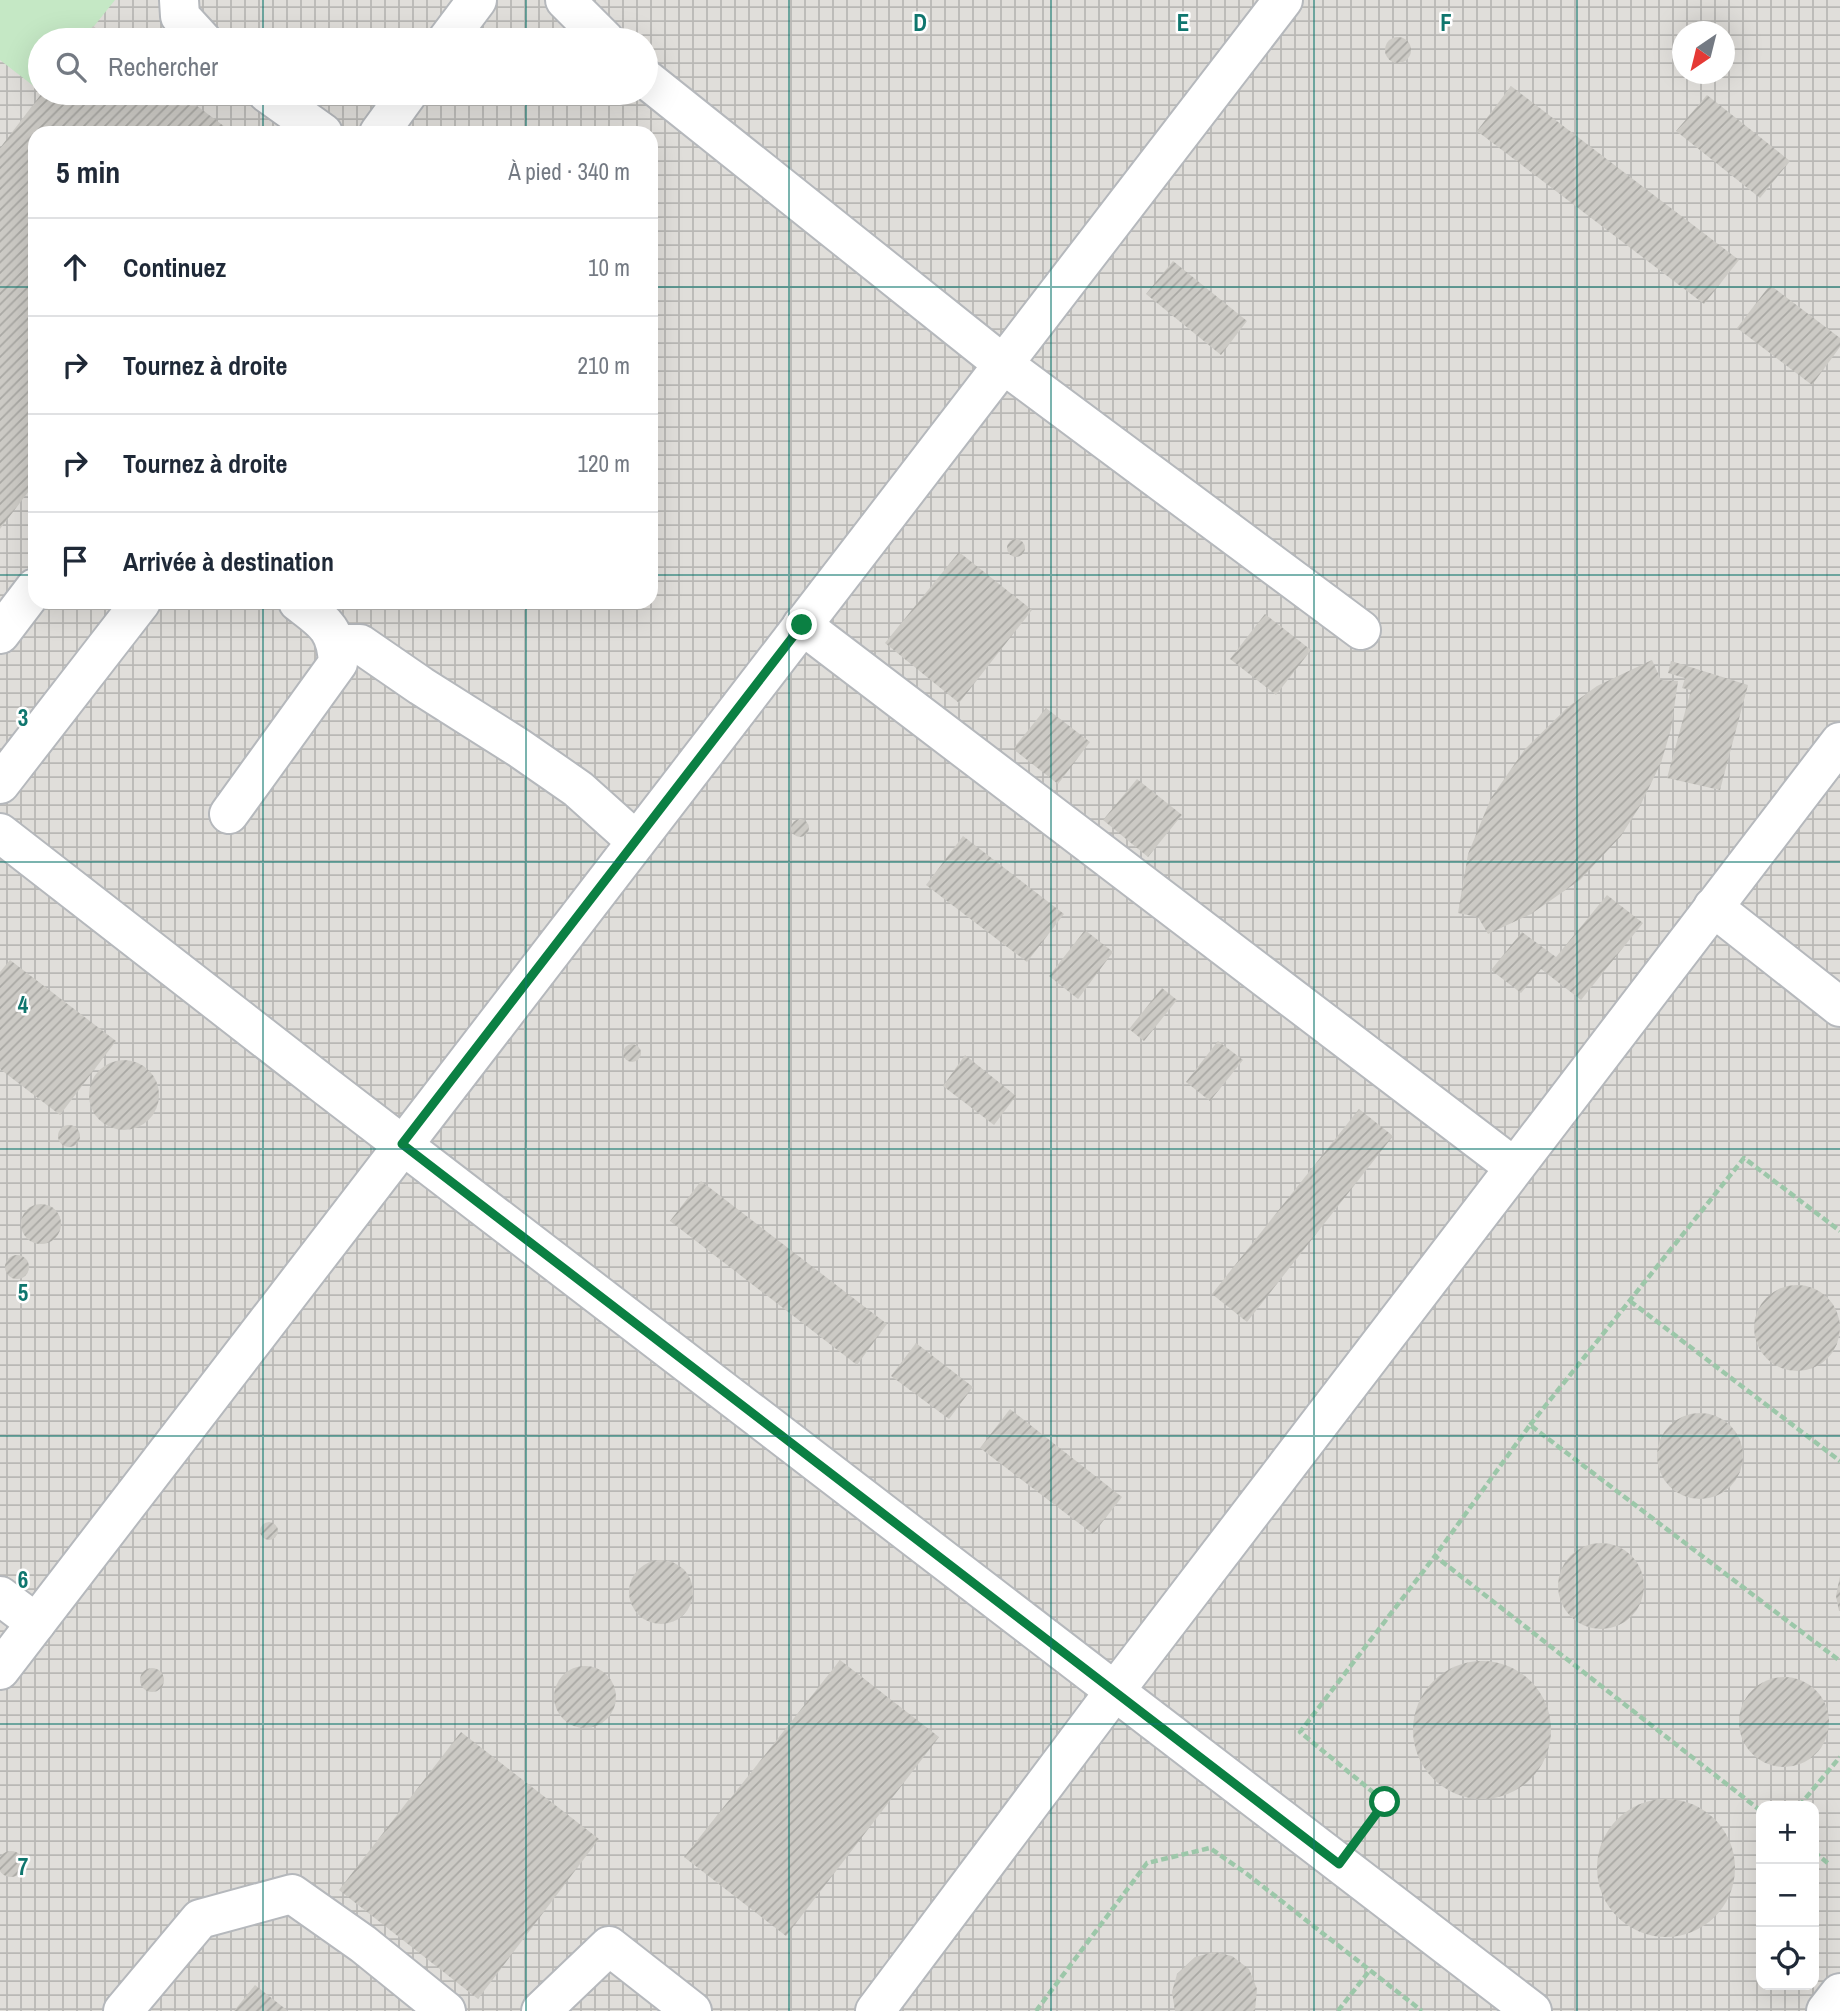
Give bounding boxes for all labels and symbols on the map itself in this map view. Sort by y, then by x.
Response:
text: D [913,7,927,38]
text: E [1177,7,1189,38]
text: F [1440,7,1452,38]
north arrow [1672,21,1735,84]
route end [786,609,817,640]
text: 3 [18,702,28,733]
text: 4 [18,989,29,1020]
text: 5 [18,1277,28,1308]
text: 6 [18,1564,28,1595]
route start [1369,1786,1400,1817]
text: 7 [18,1851,28,1882]

